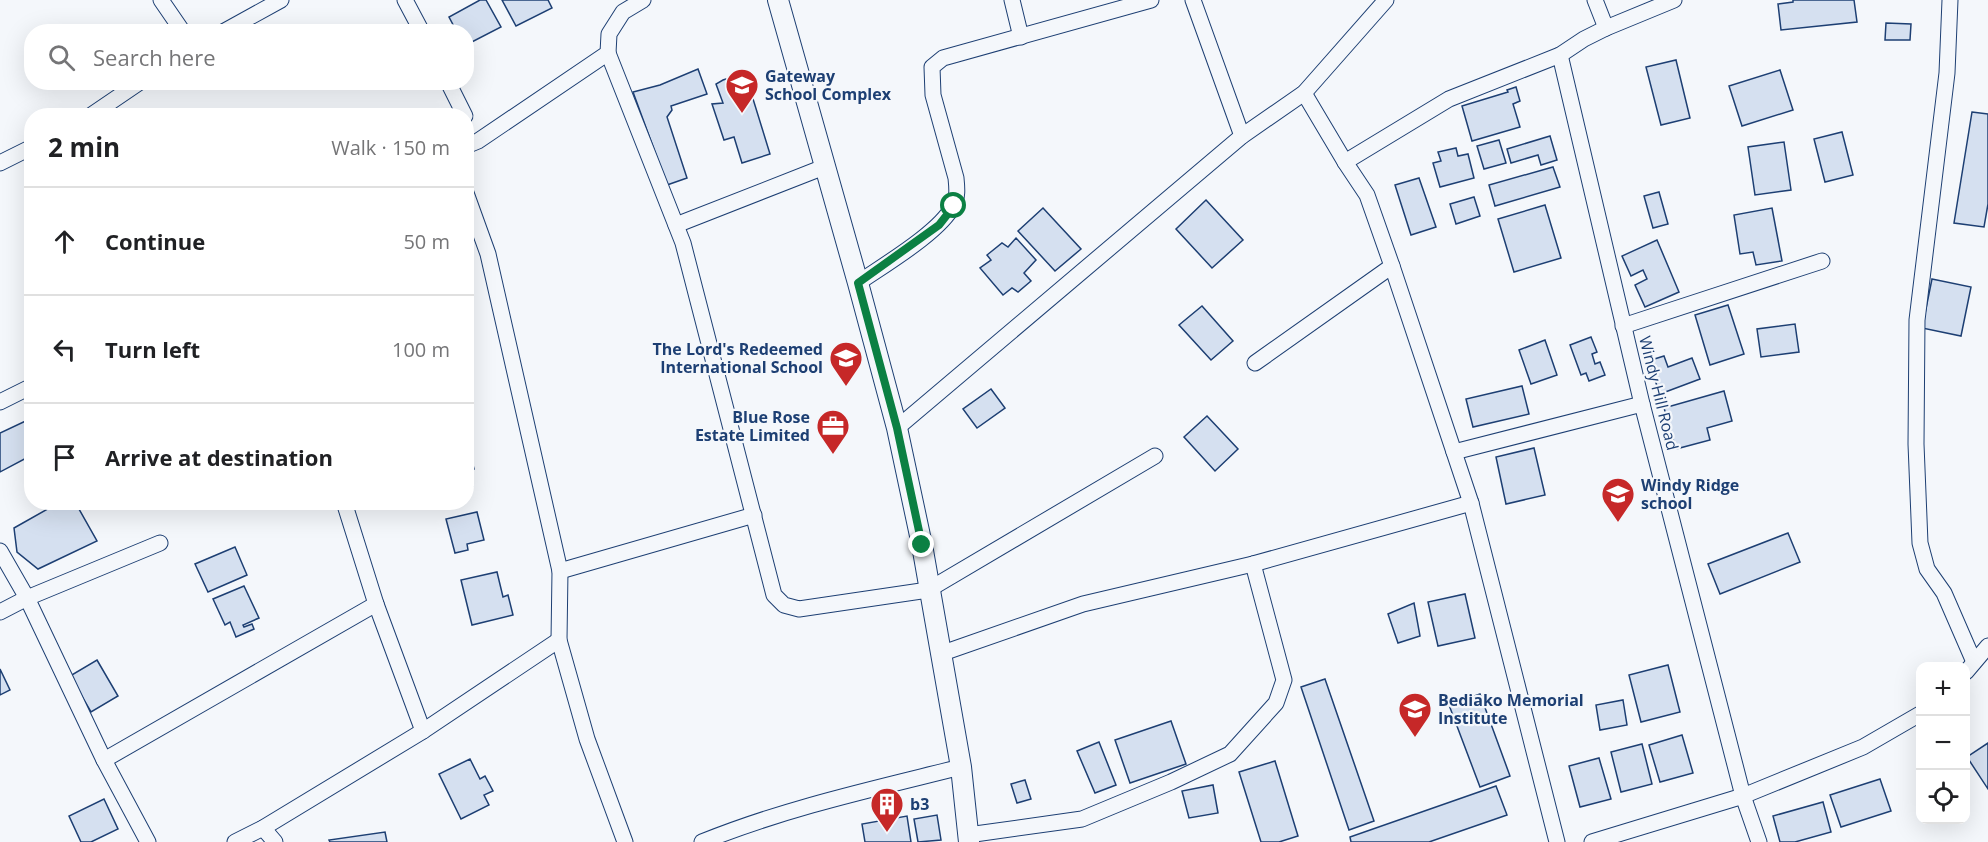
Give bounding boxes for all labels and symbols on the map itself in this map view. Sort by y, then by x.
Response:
place label: Gateway School Complex [765,65,892,105]
school or university icon: Gateway School Complex [724,67,760,114]
route start [940,192,966,218]
street label: Windy Hill Road [1634,334,1684,452]
place label: The Lord's Redeemed International School [653,338,823,378]
school or university icon: The Lord's Redeemed International School [828,340,864,387]
place label: Blue Rose Estate Limited [695,406,810,446]
office icon: Blue Rose Estate Limited [815,408,851,455]
place label: Windy Ridge school [1641,474,1739,514]
school or university icon: Windy Ridge school [1600,476,1636,523]
route end [908,531,934,557]
place label: Bediako Memorial Institute [1438,689,1584,729]
school or university icon: Bediako Memorial Institute [1397,691,1433,738]
building icon: b3 [869,786,905,833]
place label: b3 [910,793,929,815]

